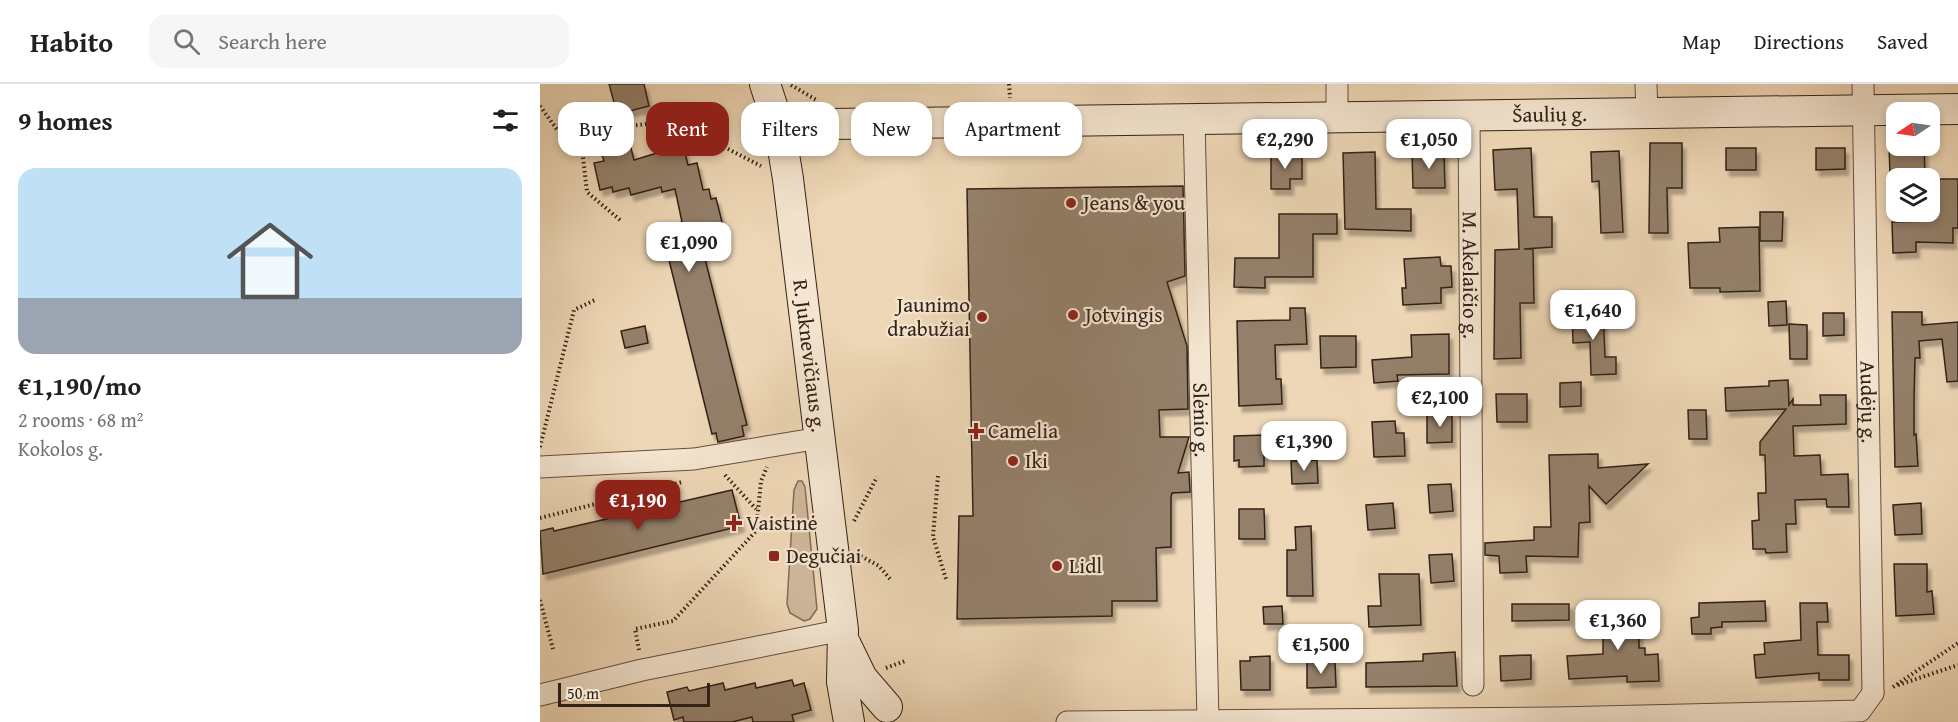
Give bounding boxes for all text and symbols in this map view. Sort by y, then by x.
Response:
search box [149,14,569,68]
text: Habito [30,21,113,62]
icon: search [170,25,203,58]
text: Search here [218,25,327,57]
text: Map [1682,26,1721,57]
text: Directions [1754,26,1844,57]
text: Saved [1877,26,1928,57]
street label: Šaulių g. [1512,98,1587,130]
text: 9 homes [18,101,113,140]
chip: Buy [558,102,634,156]
chip: Rent [646,102,729,156]
chip: Filters [741,102,839,156]
chip: New [851,102,932,156]
chip: Apartment [944,102,1082,156]
north arrow [1886,102,1940,156]
map controls [1886,102,1940,222]
icon: filters [489,104,522,137]
pin: €2,290 [1236,119,1334,170]
pin: €1,050 [1380,119,1478,170]
text: €2,290 [1256,124,1314,153]
text: €1,050 [1400,124,1458,153]
button: layers [1886,168,1940,222]
place label: Jeans & you [1080,187,1186,218]
marker: Jeans & you [1064,196,1078,210]
icon: home [216,207,324,315]
street label: M. Akelaičio g. [1455,211,1487,339]
pin: €1,090 [640,222,738,273]
text: €1,090 [660,227,718,256]
street label: R. Juknevičiaus g. [785,277,835,434]
place label: Jaunimo drabužiai [887,289,970,344]
pin: €1,640 [1544,290,1642,341]
text: €1,640 [1564,295,1622,324]
place label: Jotvingis [1082,299,1163,330]
marker: Jotvingis [1066,308,1080,322]
marker: Jaunimo drabužiai [975,310,989,324]
street label: Audėjų g. [1853,360,1885,443]
text: €1,190/mo [18,366,141,405]
pin: €2,100 [1391,377,1489,428]
street label: Slėnio g. [1185,382,1218,458]
text: €2,100 [1411,382,1469,411]
text: 2 rooms · 68 m² [18,405,144,434]
place label: Camelia [988,415,1058,446]
pin: €1,390 [1255,421,1353,472]
marker: Camelia [969,424,983,438]
text: €1,390 [1275,426,1333,455]
text: Kokolos g. [18,434,103,463]
place label: Iki [1025,445,1048,476]
marker: Iki [1006,454,1020,468]
pin: €1,190 [589,480,687,531]
text: €1,190 [609,485,667,514]
place label: Vaistinė [746,507,818,538]
marker: Vaistinė [727,516,741,530]
place label: Degučiai [786,540,862,571]
marker: Degučiai [767,549,781,563]
place label: Lidl [1069,550,1102,581]
marker: Lidl [1050,559,1064,573]
pin: €1,360 [1569,600,1667,651]
text: €1,360 [1589,605,1647,634]
pin: €1,500 [1272,624,1370,675]
text: €1,500 [1292,629,1350,658]
scale bar [558,680,710,708]
text: 50 m [567,681,599,705]

